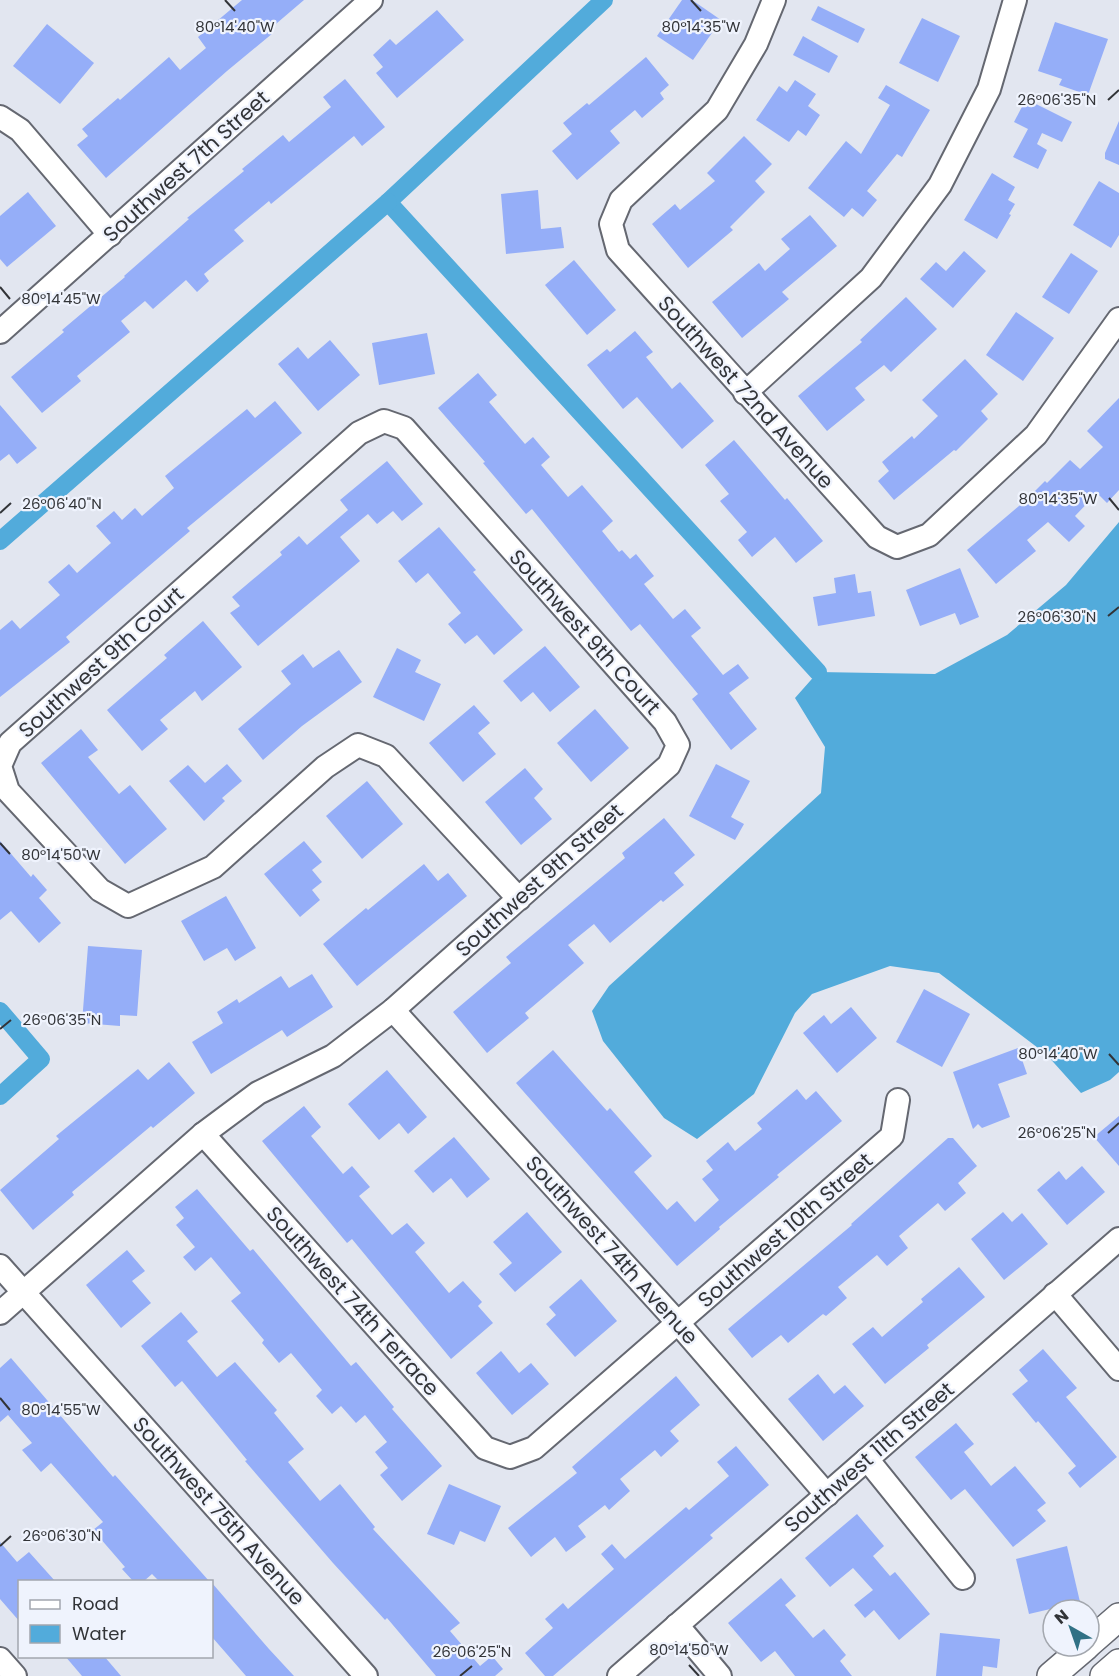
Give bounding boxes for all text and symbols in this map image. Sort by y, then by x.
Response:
text: 80°14'40"W [195,16,275,37]
text: 80°14'35"W [662,16,741,37]
street label: Southwest 7th Street [97,83,275,249]
text: 26°06'35"N [1018,89,1096,110]
text: 80°14'45"W [21,288,101,309]
street label: Southwest 72nd Avenue [651,289,841,495]
text: 80°14'35"W [1019,488,1098,509]
text: 26°06'40"N [22,493,102,514]
street label: Southwest 9th Court [503,543,667,721]
street label: Southwest 9th Court [12,580,190,744]
text: 26°06'30"N [1018,606,1096,627]
street label: Southwest 9th Street [449,797,629,963]
text: 80°14'50"W [21,844,101,865]
text: 26°06'35"N [23,1009,101,1030]
text: 80°14'40"W [1018,1043,1098,1064]
text: 26°06'25"N [1018,1122,1096,1143]
street label: Southwest 10th Street [691,1146,879,1314]
street label: Southwest 74th Avenue [519,1149,705,1351]
street label: Southwest 74th Terrace [260,1200,446,1402]
street label: Southwest 11th Street [778,1375,960,1539]
text: 80°14'55"W [21,1399,101,1420]
street label: Southwest 75th Avenue [126,1410,312,1612]
text: 26°06'30"N [23,1525,101,1546]
legend [18,1580,213,1658]
text: Road [72,1591,119,1616]
north arrow [1041,1598,1101,1658]
text: N [1050,1604,1074,1630]
text: Water [72,1621,126,1646]
text: 80°14'50"W [649,1639,729,1660]
text: 26°06'25"N [433,1641,511,1662]

